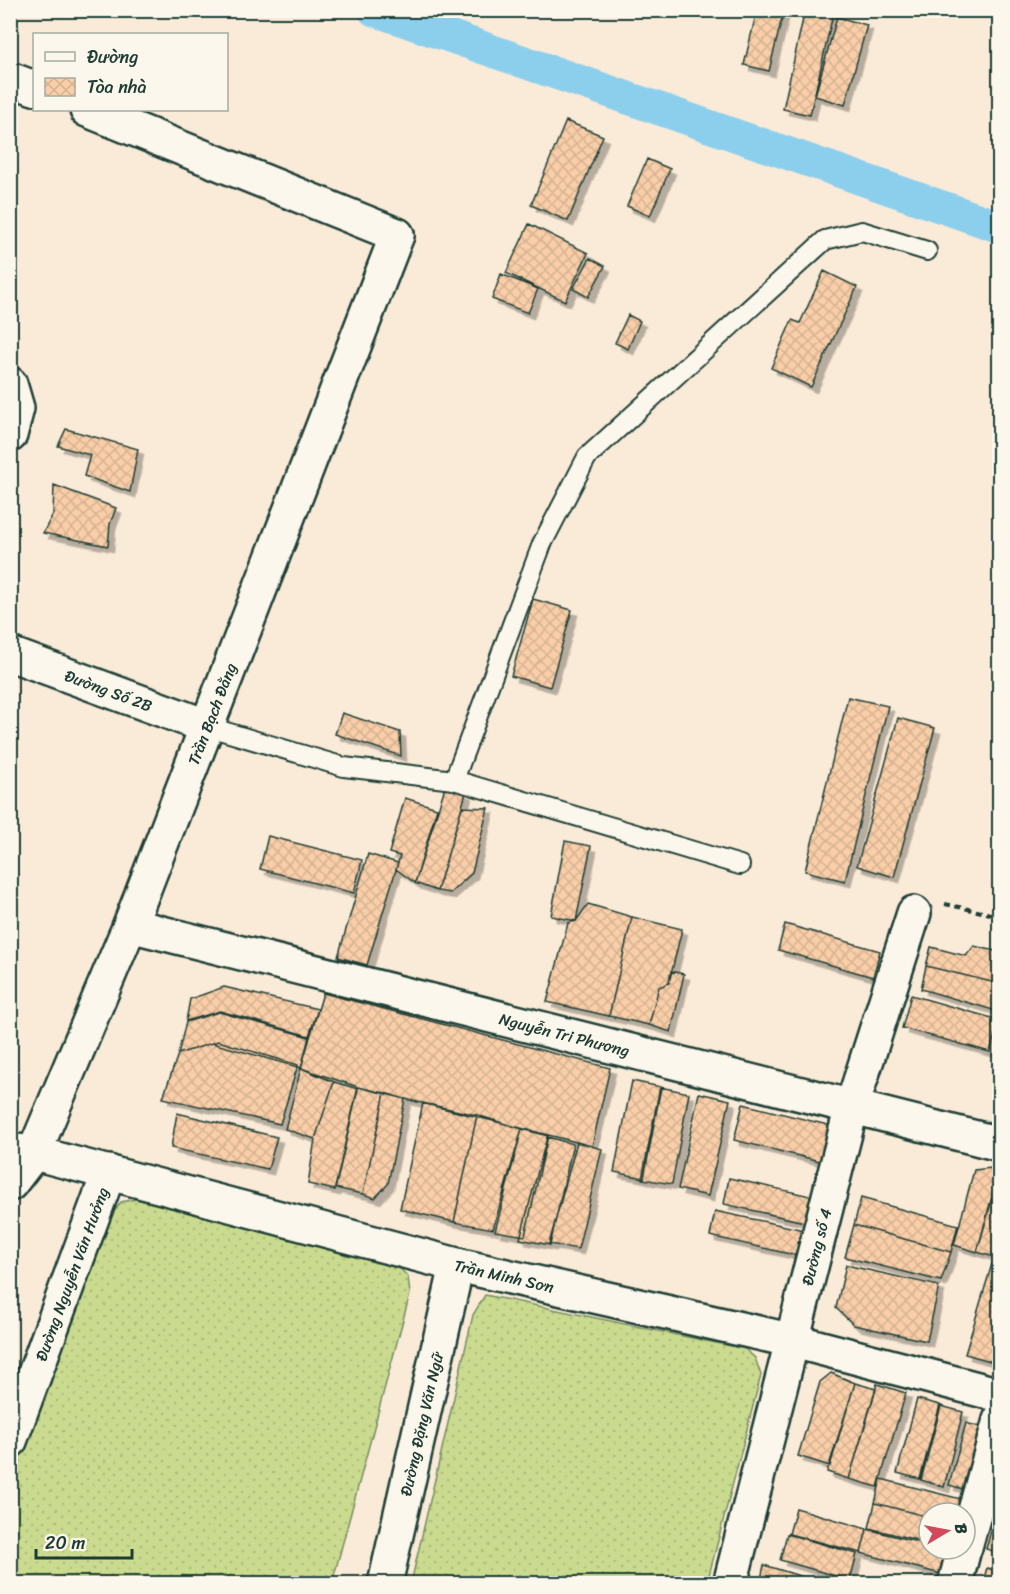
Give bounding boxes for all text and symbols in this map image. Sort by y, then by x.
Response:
legend [33,33,228,111]
text: Đường [87,41,138,73]
text: Tòa nhà [87,71,146,103]
street label: Trần Bạch Đằng [179,658,245,769]
street label: Đường Số 2B [61,661,157,720]
street label: Nguyễn Tri Phương [496,1004,633,1065]
street label: Đường Nguyễn Văn Hưởng [26,1183,117,1365]
street label: Đường số 4 [792,1205,840,1289]
street label: Trần Minh Sơn [451,1250,557,1301]
street label: Đường Đặng Văn Ngữ [391,1348,452,1499]
north arrow [917,1501,977,1561]
text: B [946,1521,977,1537]
scale bar [36,1522,132,1560]
text: 20 m [45,1527,85,1559]

